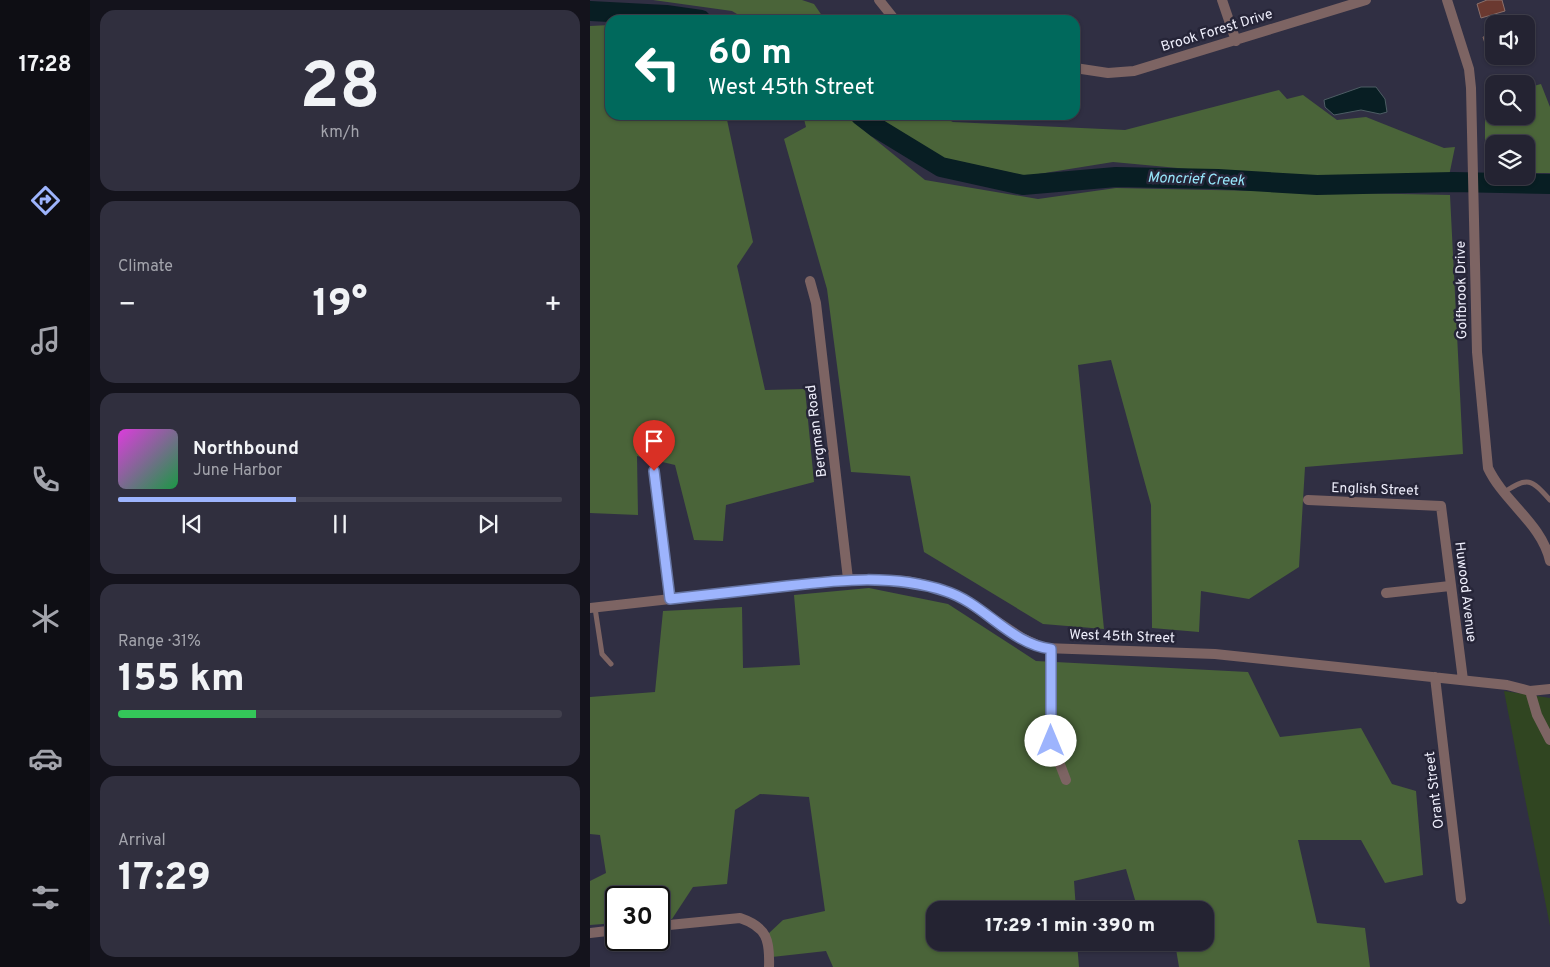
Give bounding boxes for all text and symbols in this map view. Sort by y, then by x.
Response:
street label: Brook Forest Drive [1159,6,1275,56]
map controls [1485,15,1535,185]
button: sound [1485,15,1535,65]
text: 60 m [708,32,792,76]
icon: left [625,35,690,100]
text: 28 [300,49,380,131]
text: 17:28 [18,52,72,79]
text: West 45th Street [708,75,875,102]
button: search [1485,75,1535,125]
text: km/h [321,123,359,143]
button: layers [1485,135,1535,185]
water label: Moncrief Creek [1147,169,1245,191]
icon: directions [28,183,63,218]
street label: Golfbrook Drive [1453,241,1471,339]
text: Climate [118,257,173,277]
text: 19° [312,281,368,330]
text: − [118,288,136,324]
text: + [544,288,562,324]
icon: music [28,323,63,358]
street label: Bergman Road [803,384,831,478]
pin [633,420,675,471]
icon: arrive [640,427,668,455]
text: Northbound [193,437,299,461]
text: June Harbor [193,461,282,481]
icon: phone [28,462,63,497]
street label: English Street [1331,480,1419,500]
icon: previous [178,510,206,538]
icon: pause [326,510,354,538]
icon: next [474,510,502,538]
street label: Huwood Avenue [1450,541,1480,643]
icon: climate [28,601,63,636]
street label: West 45th Street [1069,627,1175,647]
text: Range · 31% [118,632,201,652]
text: 155 km [118,656,245,705]
position arrow [1024,714,1076,766]
icon: car [28,741,63,776]
street label: Orant Street [1422,750,1448,830]
text: Arrival [118,831,166,851]
text: 17:29 [118,855,211,904]
icon: filters [28,880,63,915]
speed limit sign: 30 [605,886,670,951]
text: 17:29 · 1 min · 390 m [985,914,1155,938]

